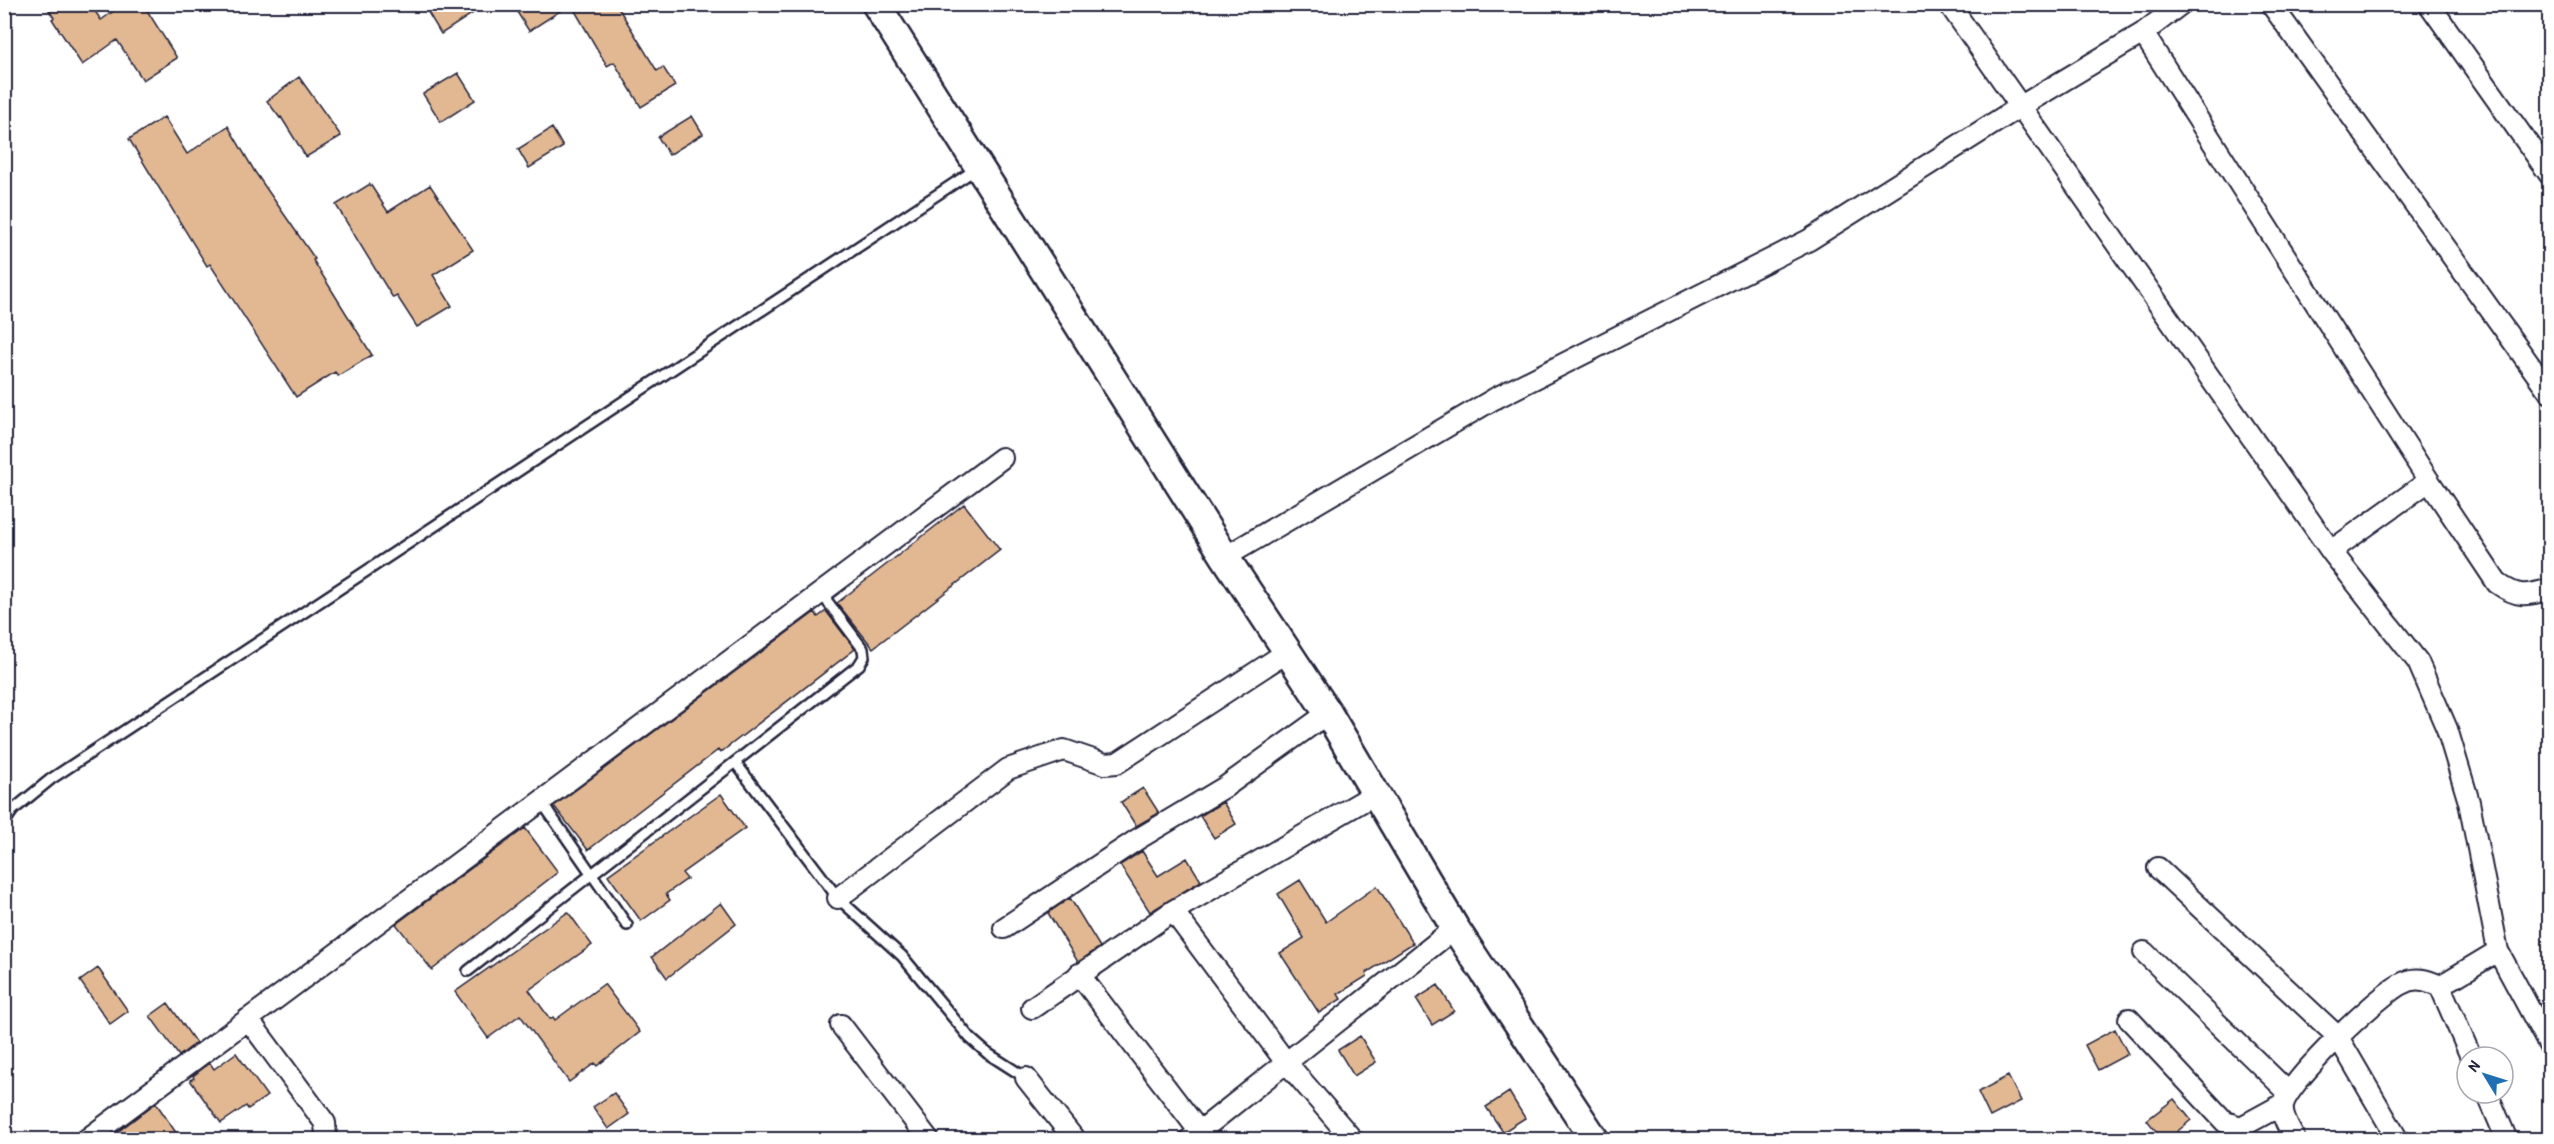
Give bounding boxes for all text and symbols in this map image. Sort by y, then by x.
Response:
north arrow [2455,1045,2515,1105]
text: N [2462,1055,2485,1076]

